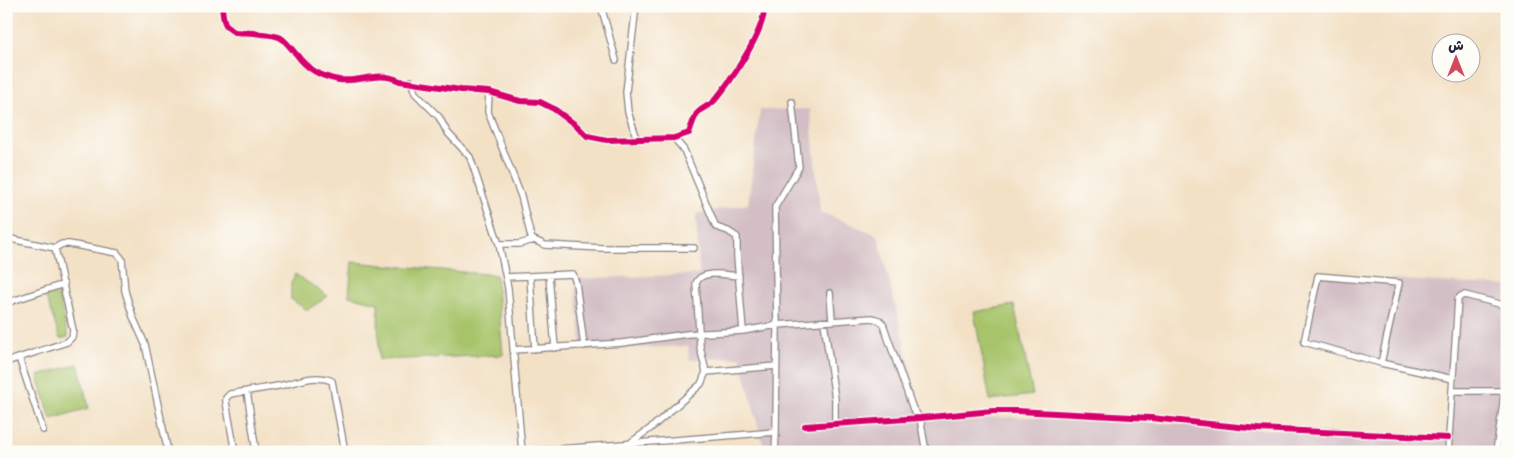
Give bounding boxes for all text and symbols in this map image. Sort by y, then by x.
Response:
north arrow [1430,32,1480,82]
text: ش [1448,36,1464,56]

